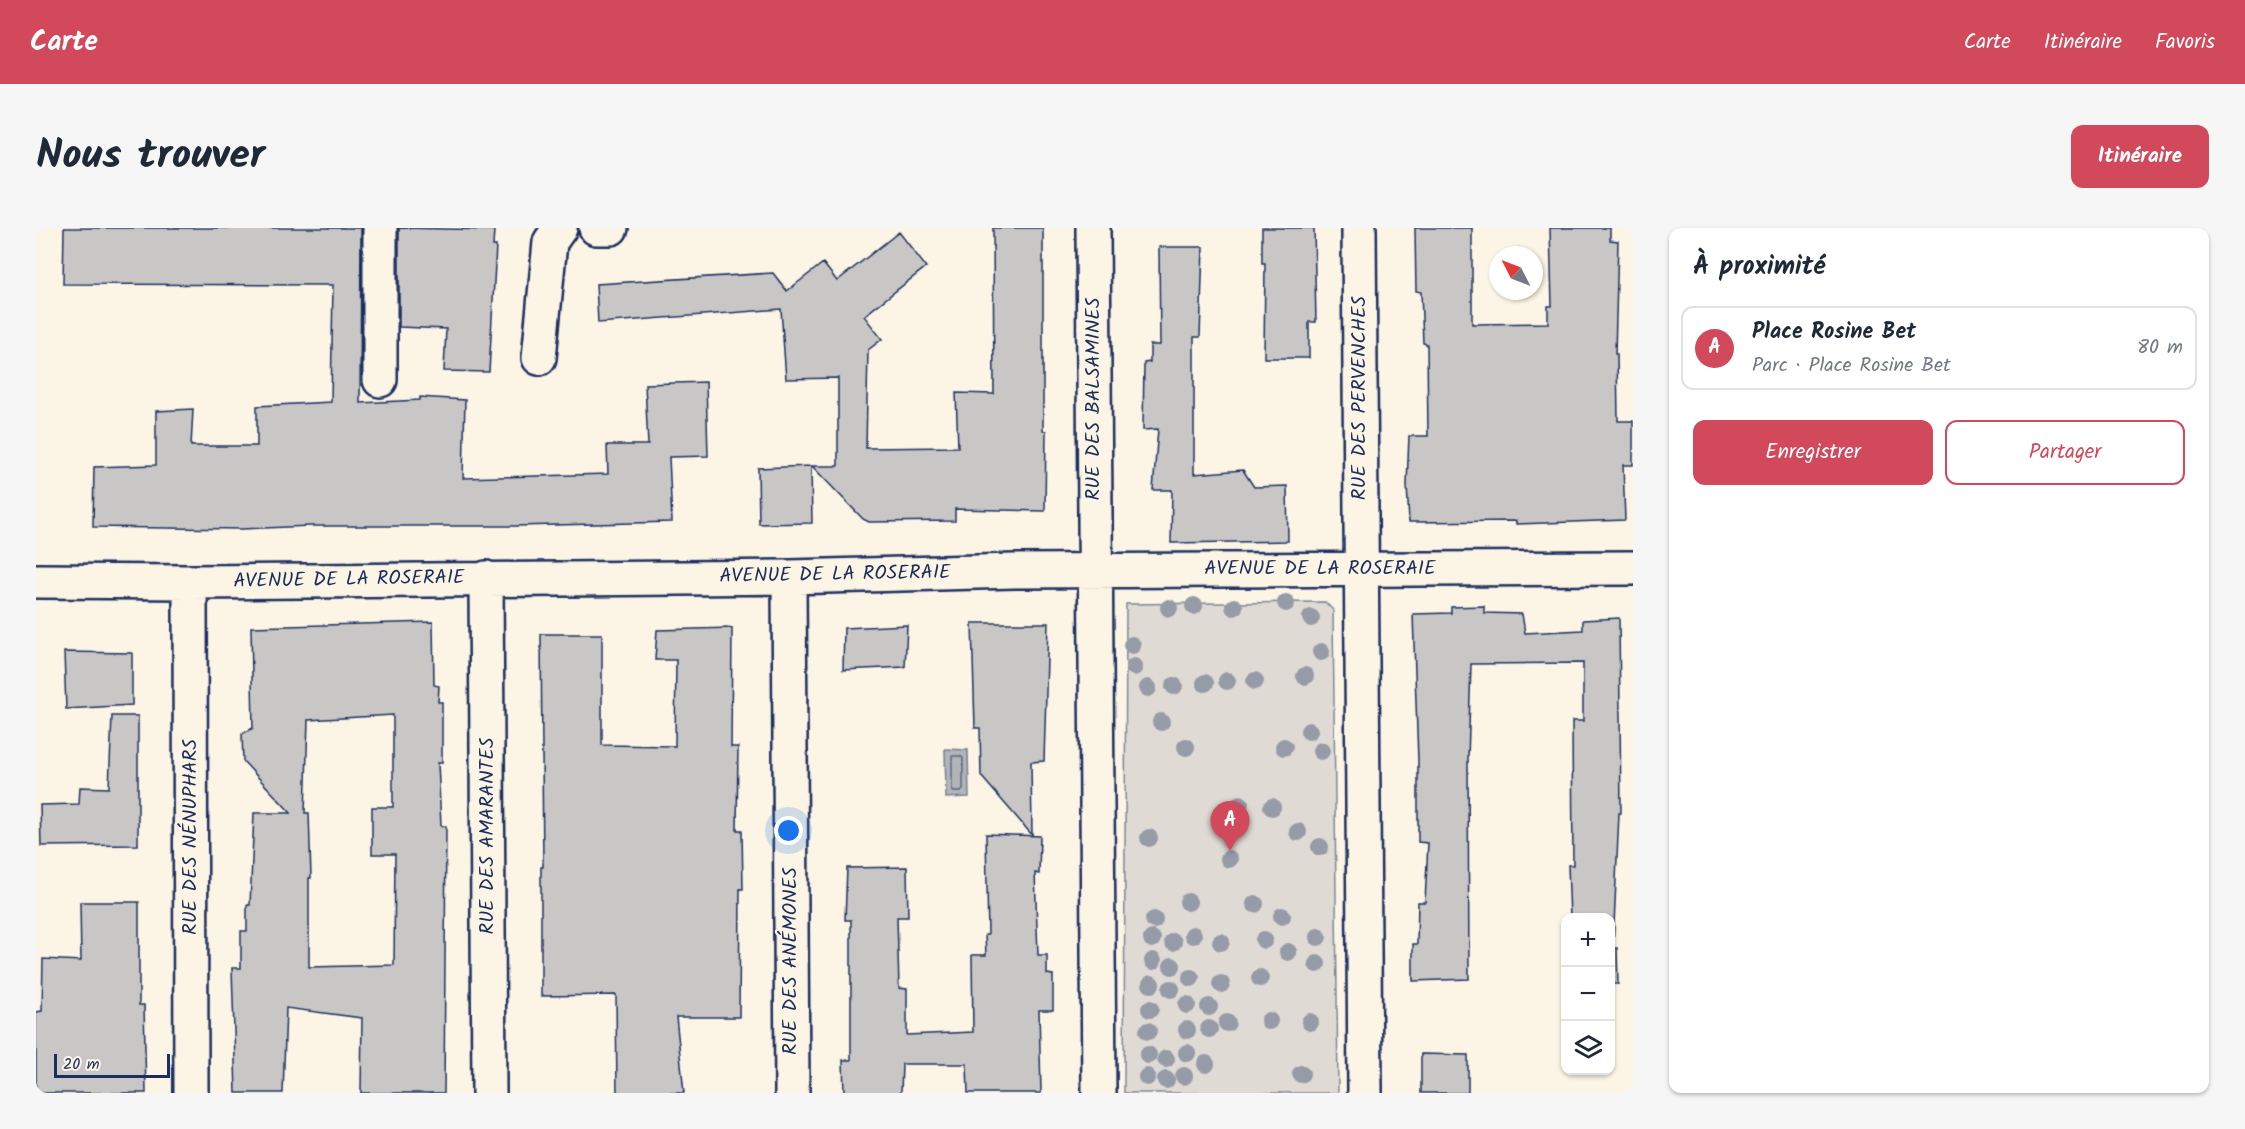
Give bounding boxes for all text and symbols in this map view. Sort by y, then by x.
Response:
text: Carte [30,20,98,65]
text: Carte [1964,26,2011,59]
text: Itinéraire [2044,26,2122,59]
text: Favoris [2155,26,2215,59]
text: Nous trouver [36,123,265,190]
button: Itinéraire [2071,125,2209,188]
north arrow [1489,246,1543,300]
text: À proximité [1693,246,1825,288]
street label: RUE DES PERVENCHES [1344,295,1376,500]
street label: RUE DES BALSAMINES [1078,297,1110,501]
text: Place Rosine Bet [1752,315,1916,350]
text: A [1708,332,1721,364]
text: 80 m [2137,332,2183,364]
text: Parc · Place Rosine Bet [1752,350,1951,382]
button: Enregistrer [1693,420,1933,485]
button: Partager [1945,420,2185,485]
street label: AVENUE DE LA ROSERAIE [1204,553,1437,585]
street label: AVENUE DE LA ROSERAIE [719,557,952,593]
street label: AVENUE DE LA ROSERAIE [233,562,466,598]
street label: RUE DES AMARANTES [472,737,504,935]
street label: RUE DES NÉNUPHARS [175,739,207,935]
pin: A [1210,802,1250,851]
your location [774,816,803,845]
street label: RUE DES ANÉMONES [775,867,807,1055]
map controls [1561,913,1615,1075]
button: + [1561,913,1615,967]
button: − [1561,967,1615,1021]
button: layers [1561,1021,1615,1075]
scale bar [54,1051,170,1078]
text: 20 m [63,1052,99,1077]

